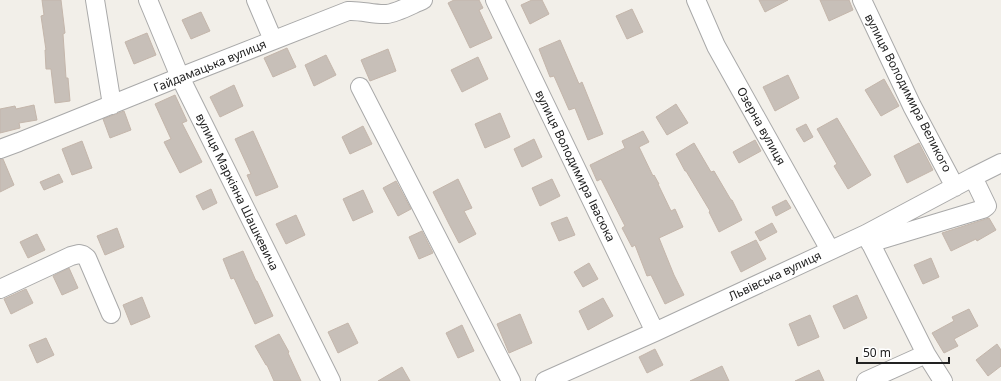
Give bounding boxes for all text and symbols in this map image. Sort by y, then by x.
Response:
street label: вулиця Володимира Великого [861,11,956,175]
street label: Гайдамацька вулиця [151,35,269,96]
street label: Озерна вулиця [733,84,790,168]
street label: вулиця Володимира Івасюка [531,87,620,244]
street label: вулиця Маркіяна Шашкевича [192,110,283,273]
street label: Львівська вулиця [725,247,824,305]
scale bar [857,339,949,365]
text: 50 m [863,344,891,361]

